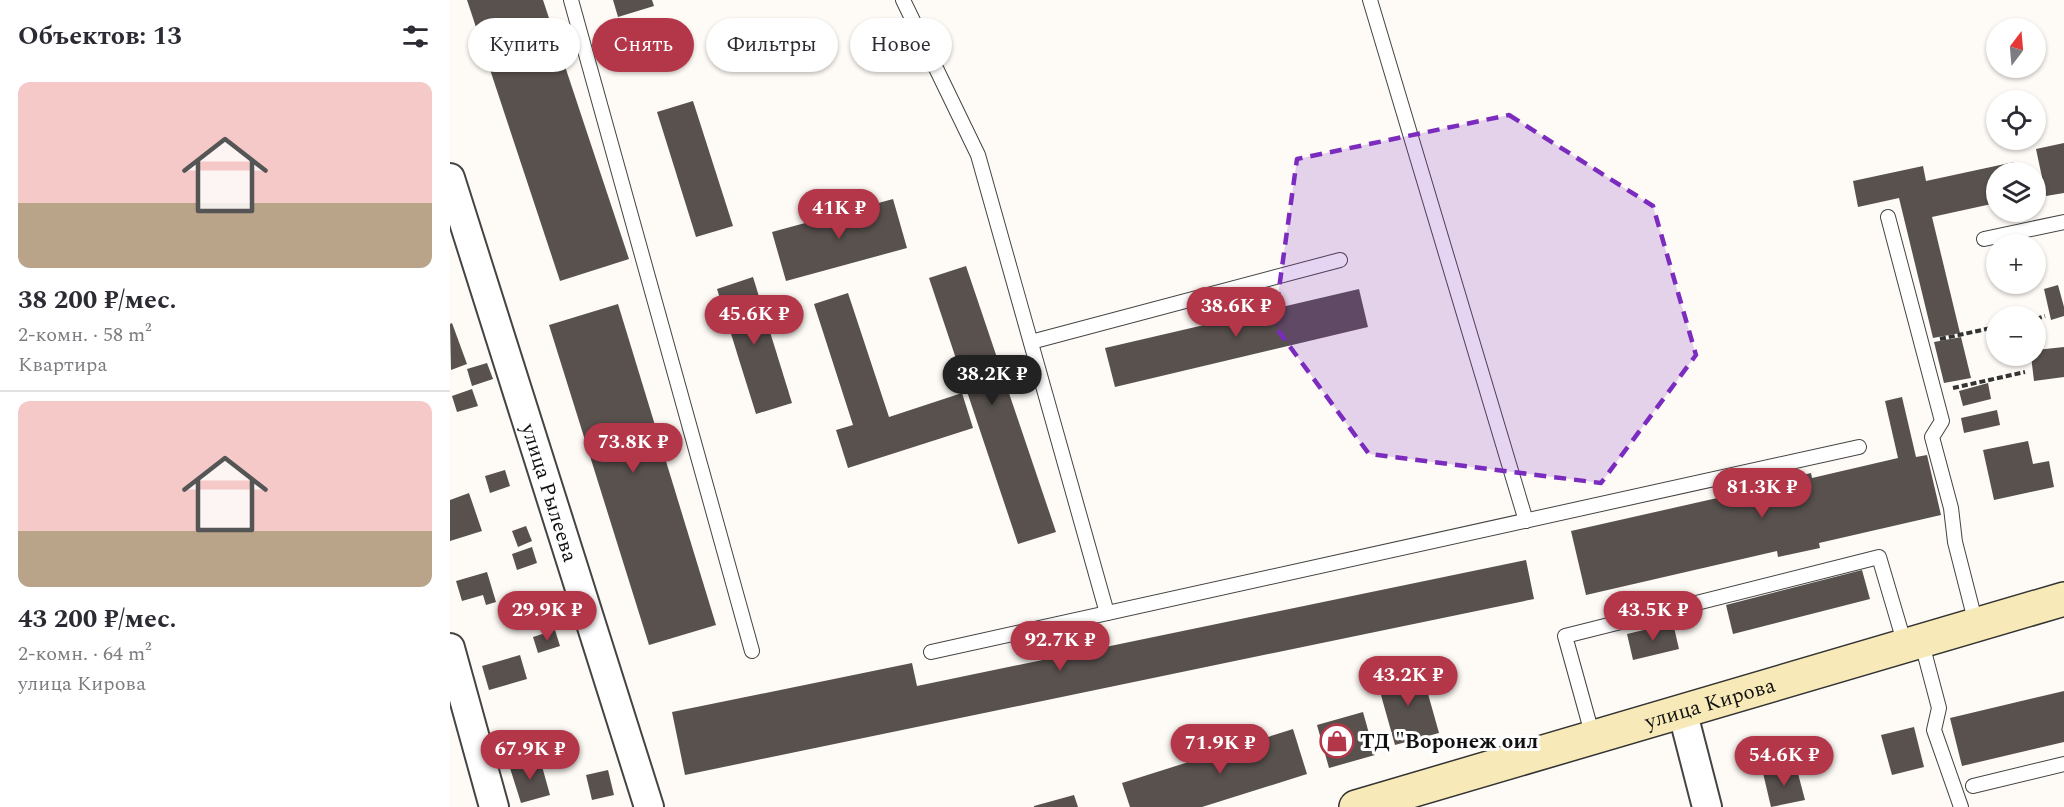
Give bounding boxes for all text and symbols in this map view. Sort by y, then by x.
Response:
text: Объектов: 13 [18,16,182,56]
chip: Купить [468,18,580,72]
chip: Снять [592,18,694,72]
chip: Фильтры [706,18,838,72]
chip: Новое [850,18,952,72]
north arrow [1986,18,2046,78]
map controls [1986,18,2046,366]
icon: filters [399,20,432,53]
button: locate [1986,90,2046,150]
icon: home [171,121,279,229]
button: layers [1986,162,2046,222]
pin: 41K ₽ [797,189,881,240]
text: 41K ₽ [812,193,866,223]
button: + [1986,234,2046,294]
text: 38 200 ₽/мес. [18,280,177,320]
pin: 38.6K ₽ [1181,287,1291,338]
text: 38.6K ₽ [1201,291,1271,321]
pin: 45.6K ₽ [699,295,809,346]
text: 45.6K ₽ [719,299,789,329]
button: − [1986,306,2046,366]
text: 2-комн. · 58 m² [18,320,152,350]
text: Квартира [18,350,107,380]
pin: 38.2K ₽ [937,355,1047,406]
text: 38.2K ₽ [957,359,1027,389]
street label: улица Рылеева [511,419,586,567]
pin: 73.8K ₽ [578,423,688,474]
text: 73.8K ₽ [598,427,668,457]
icon: home [171,440,279,548]
pin: 81.3K ₽ [1707,468,1817,519]
text: 81.3K ₽ [1727,472,1797,502]
pin: 29.9K ₽ [492,591,602,642]
pin: 43.5K ₽ [1598,591,1708,642]
text: 29.9K ₽ [512,595,582,625]
text: 43.5K ₽ [1618,595,1688,625]
text: 43 200 ₽/мес. [18,599,177,639]
pin: 92.7K ₽ [1005,621,1115,672]
text: 92.7K ₽ [1025,625,1095,655]
text: 2-комн. · 64 m² [18,639,152,669]
pin: 43.2K ₽ [1353,656,1463,707]
text: 43.2K ₽ [1373,660,1443,690]
text: улица Кирова [18,669,146,699]
street label: улица Кирова [1640,669,1780,739]
shop icon: ТД "Воронеж оил [1319,723,1355,759]
pin: 71.9K ₽ [1165,724,1275,775]
place label: ТД "Воронеж оил [1360,726,1538,758]
text: 71.9K ₽ [1185,728,1255,758]
pin: 67.9K ₽ [475,730,585,781]
text: 67.9K ₽ [495,734,565,764]
pin: 54.6K ₽ [1729,736,1839,787]
text: 54.6K ₽ [1749,740,1819,770]

